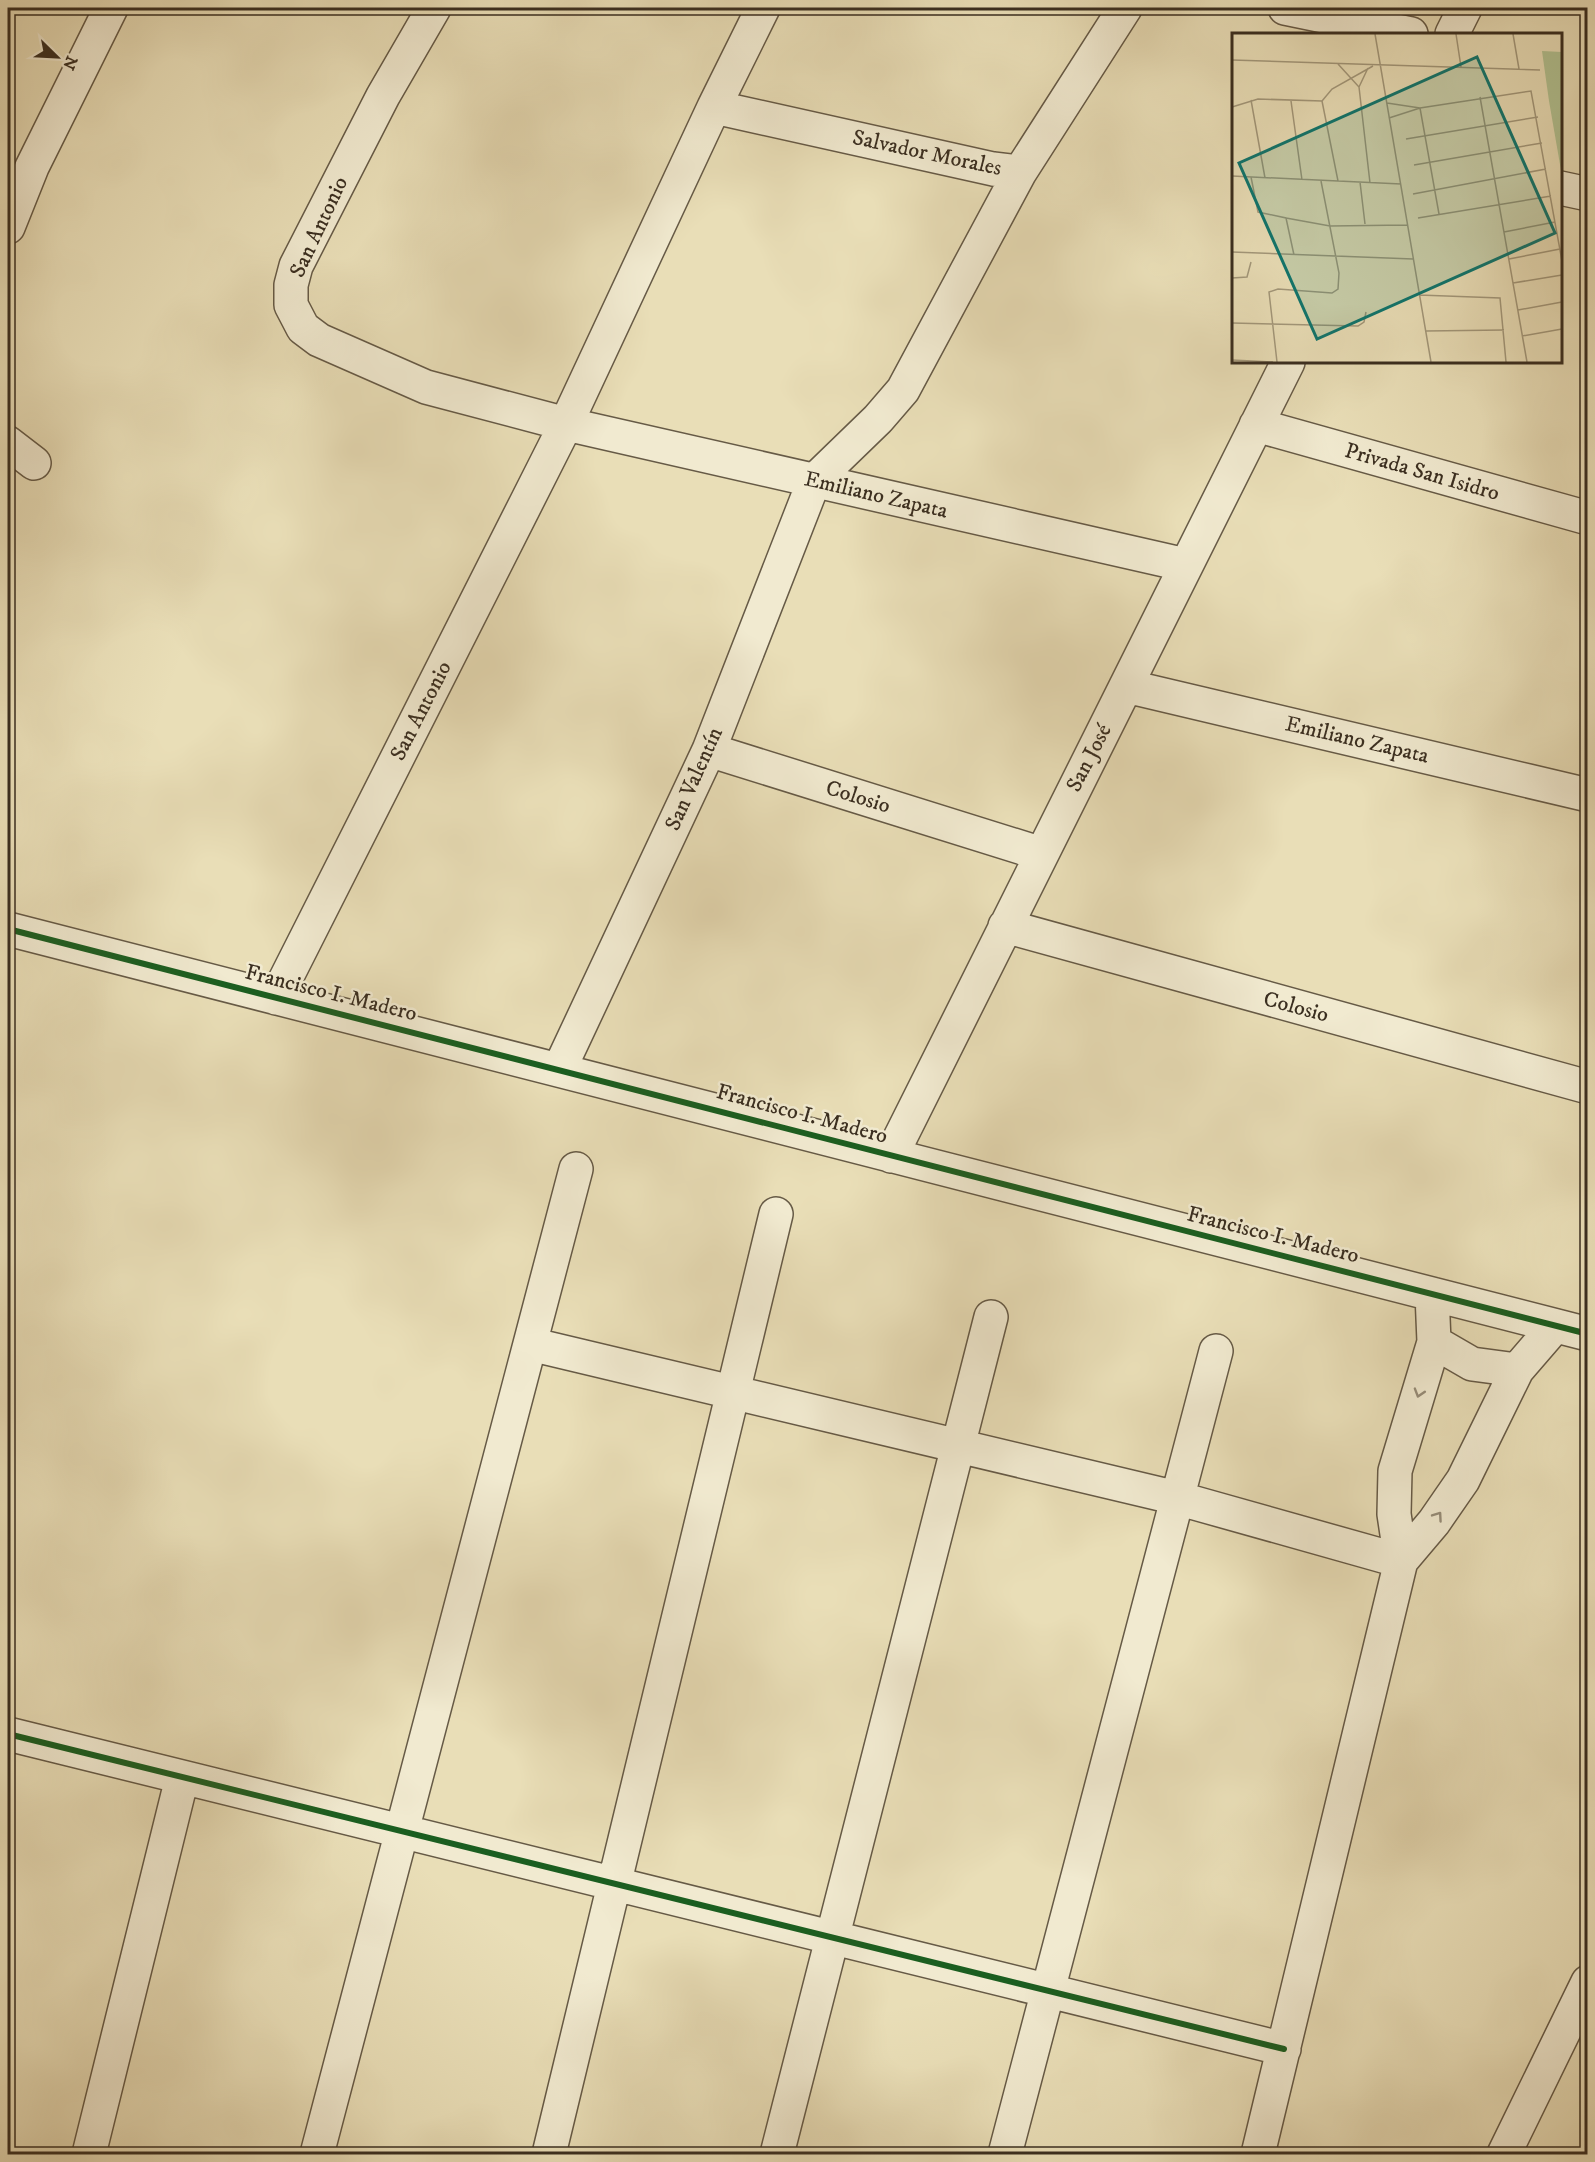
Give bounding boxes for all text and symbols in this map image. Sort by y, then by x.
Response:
north arrow [27,27,87,87]
inset map [1232,33,1562,363]
text: N [58,53,82,73]
street label: Salvador Morales [850,124,1004,182]
street label: San Antonio [284,172,354,282]
street label: Privada San Isidro [1341,437,1503,507]
street label: Emiliano Zapata [802,465,951,525]
street label: San Antonio [384,657,458,765]
street label: Emiliano Zapata [1283,710,1432,770]
street label: San José [1060,720,1118,796]
street label: San Valentín [659,723,729,835]
street label: Colosio [822,774,894,820]
street label: Francisco I. Madero [242,959,420,1027]
street label: Colosio [1261,985,1331,1029]
street label: Francisco I. Madero [713,1078,891,1150]
street label: Francisco I. Madero [1184,1201,1362,1269]
one-way arrow [1414,1387,1426,1398]
one-way arrow [1431,1512,1442,1523]

